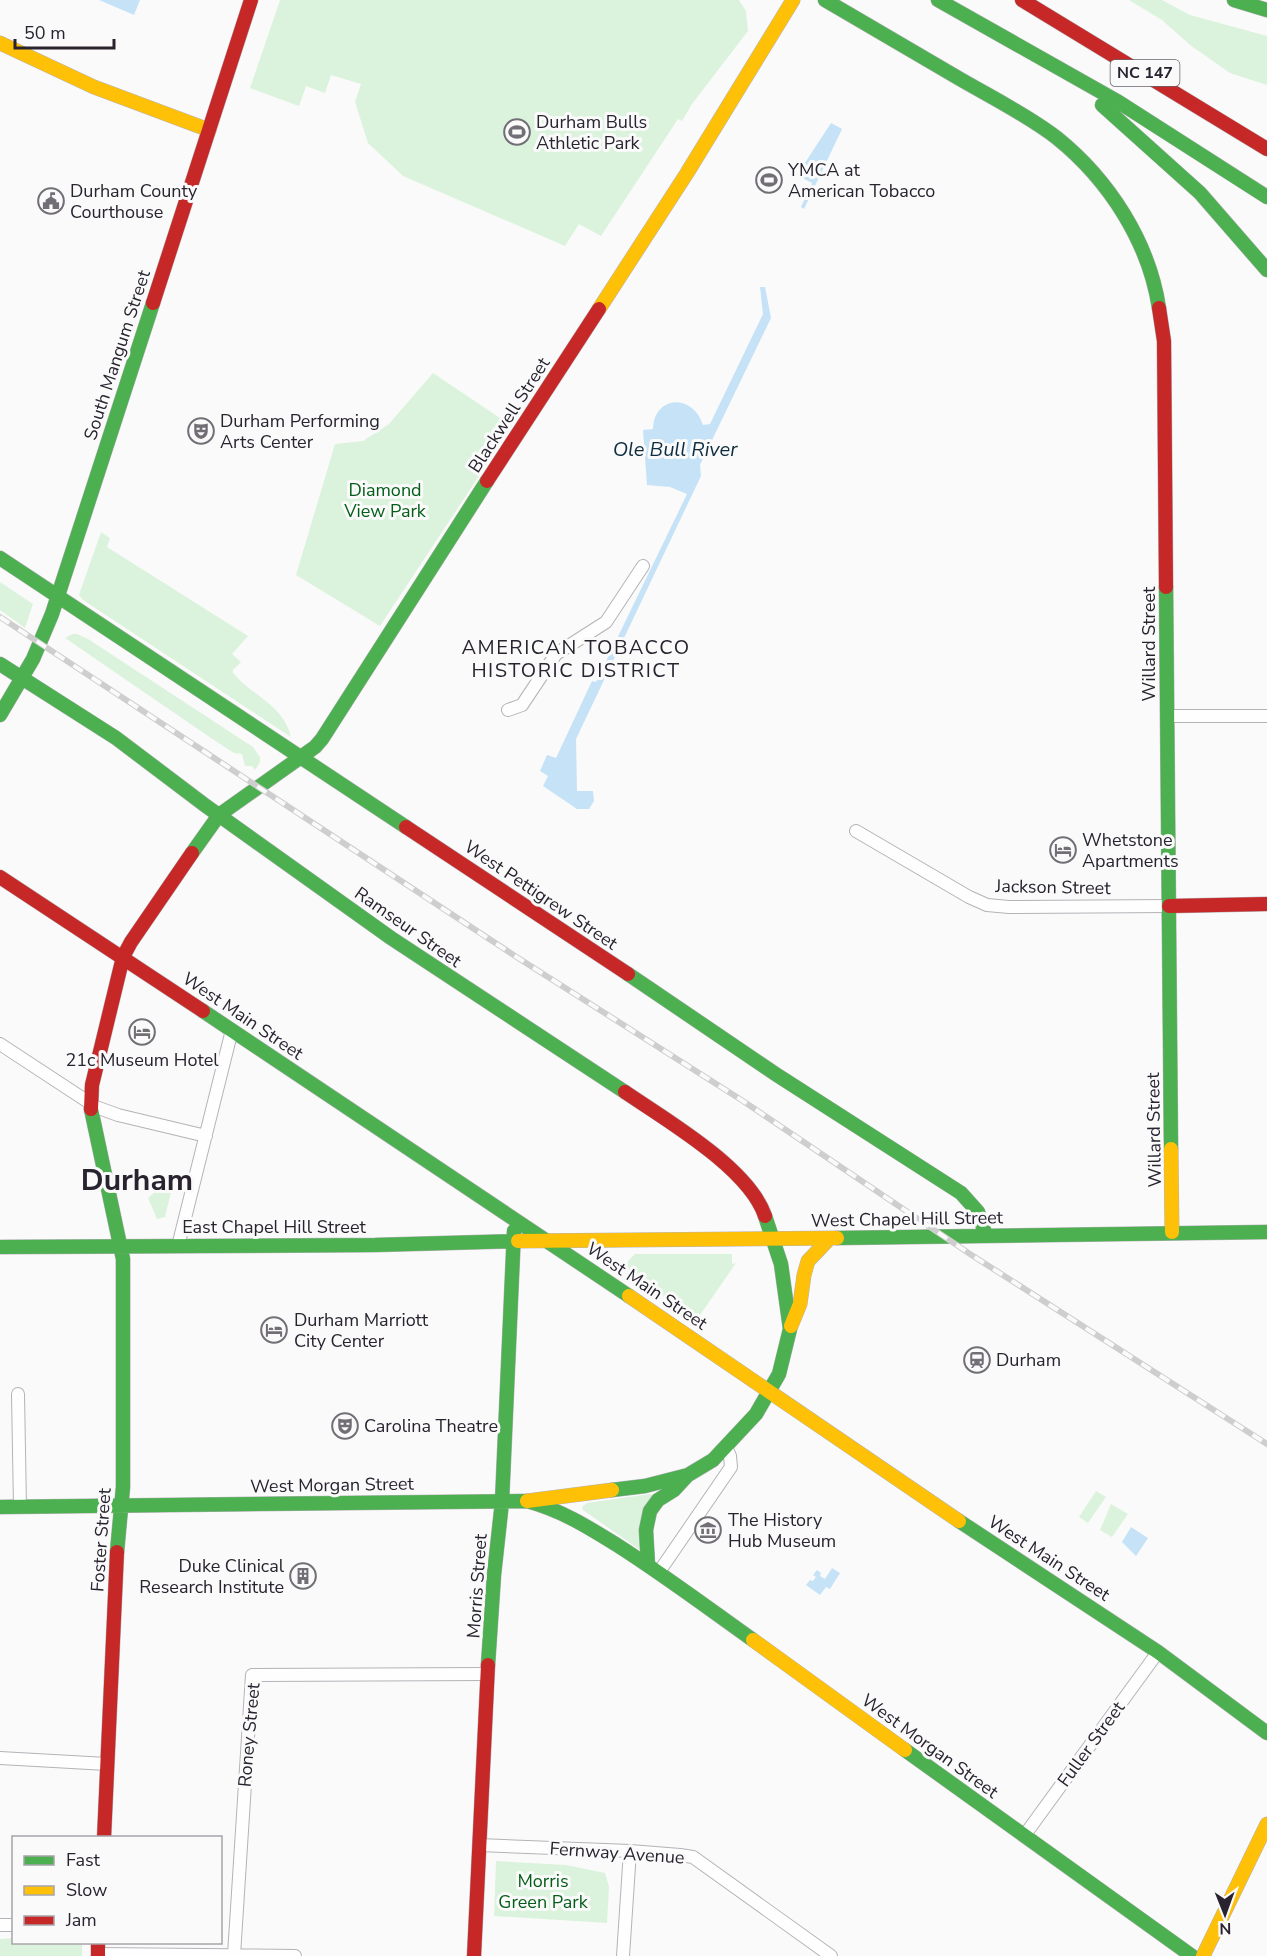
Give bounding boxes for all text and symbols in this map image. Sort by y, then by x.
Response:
scale bar [15,12,114,50]
text: 50 m [24,21,66,45]
road number: NC 147 [1110,60,1180,86]
place label: Durham Bulls Athletic Park [536,110,647,155]
sports icon: Durham Bulls Athletic Park [502,117,532,147]
place label: YMCA at American Tobacco [787,158,935,203]
sports icon: YMCA at American Tobacco [754,165,784,195]
place label: Durham County Courthouse [70,179,198,224]
public building icon: Durham County Courthouse [36,186,66,216]
street label: South Mangum Street [78,266,156,443]
street label: Blackwell Street [463,352,556,477]
place label: Durham Performing Arts Center [220,409,380,454]
theatre icon: Durham Performing Arts Center [186,416,216,446]
water label: Ole Bull River [613,436,738,463]
park label: Diamond View Park [343,478,427,523]
street label: Willard Street [1137,586,1161,701]
district label: AMERICAN TOBACCO HISTORIC DISTRICT [461,634,691,684]
place label: Whetstone Apartments [1082,828,1179,873]
street label: West Pettigrew Street [460,835,623,956]
hotel icon: Whetstone Apartments [1048,835,1078,865]
street label: Jackson Street [994,874,1111,900]
street label: Ramseur Street [350,881,467,973]
street label: West Main Street [178,967,309,1066]
hotel icon: 21c Museum Hotel [127,1017,157,1047]
place label: 21c Museum Hotel [65,1048,219,1072]
street label: Willard Street [1141,1072,1167,1188]
district label: Durham [81,1160,193,1201]
street label: West Chapel Hill Street [811,1205,1004,1233]
street label: East Chapel Hill Street [182,1215,366,1239]
street label: West Main Street [582,1237,713,1336]
place label: Durham Marriott City Center [294,1308,429,1353]
hotel icon: Durham Marriott City Center [259,1315,289,1345]
station icon: Durham [962,1345,992,1375]
place label: Durham [996,1348,1061,1372]
theatre icon: Carolina Theatre [330,1411,360,1441]
place label: Carolina Theatre [364,1414,498,1438]
street label: West Morgan Street [250,1472,415,1498]
street label: Foster Street [85,1487,117,1593]
place label: The History Hub Museum [728,1508,836,1553]
street label: West Main Street [983,1510,1115,1607]
museum icon: The History Hub Museum [693,1515,723,1545]
street label: Morris Street [461,1532,493,1639]
place label: Duke Clinical Research Institute [139,1554,285,1599]
building icon: Duke Clinical Research Institute [288,1561,318,1591]
street label: Roney Street [232,1681,266,1788]
street label: West Morgan Street [857,1688,1004,1804]
street label: Fuller Street [1052,1696,1131,1792]
legend [12,1836,222,1944]
street label: Fernway Avenue [549,1836,685,1870]
text: Fast [66,1848,101,1872]
park label: Morris Green Park [498,1869,589,1914]
text: Slow [66,1878,107,1902]
north arrow [1195,1884,1255,1944]
text: Jam [65,1908,97,1932]
text: N [1219,1917,1231,1939]

